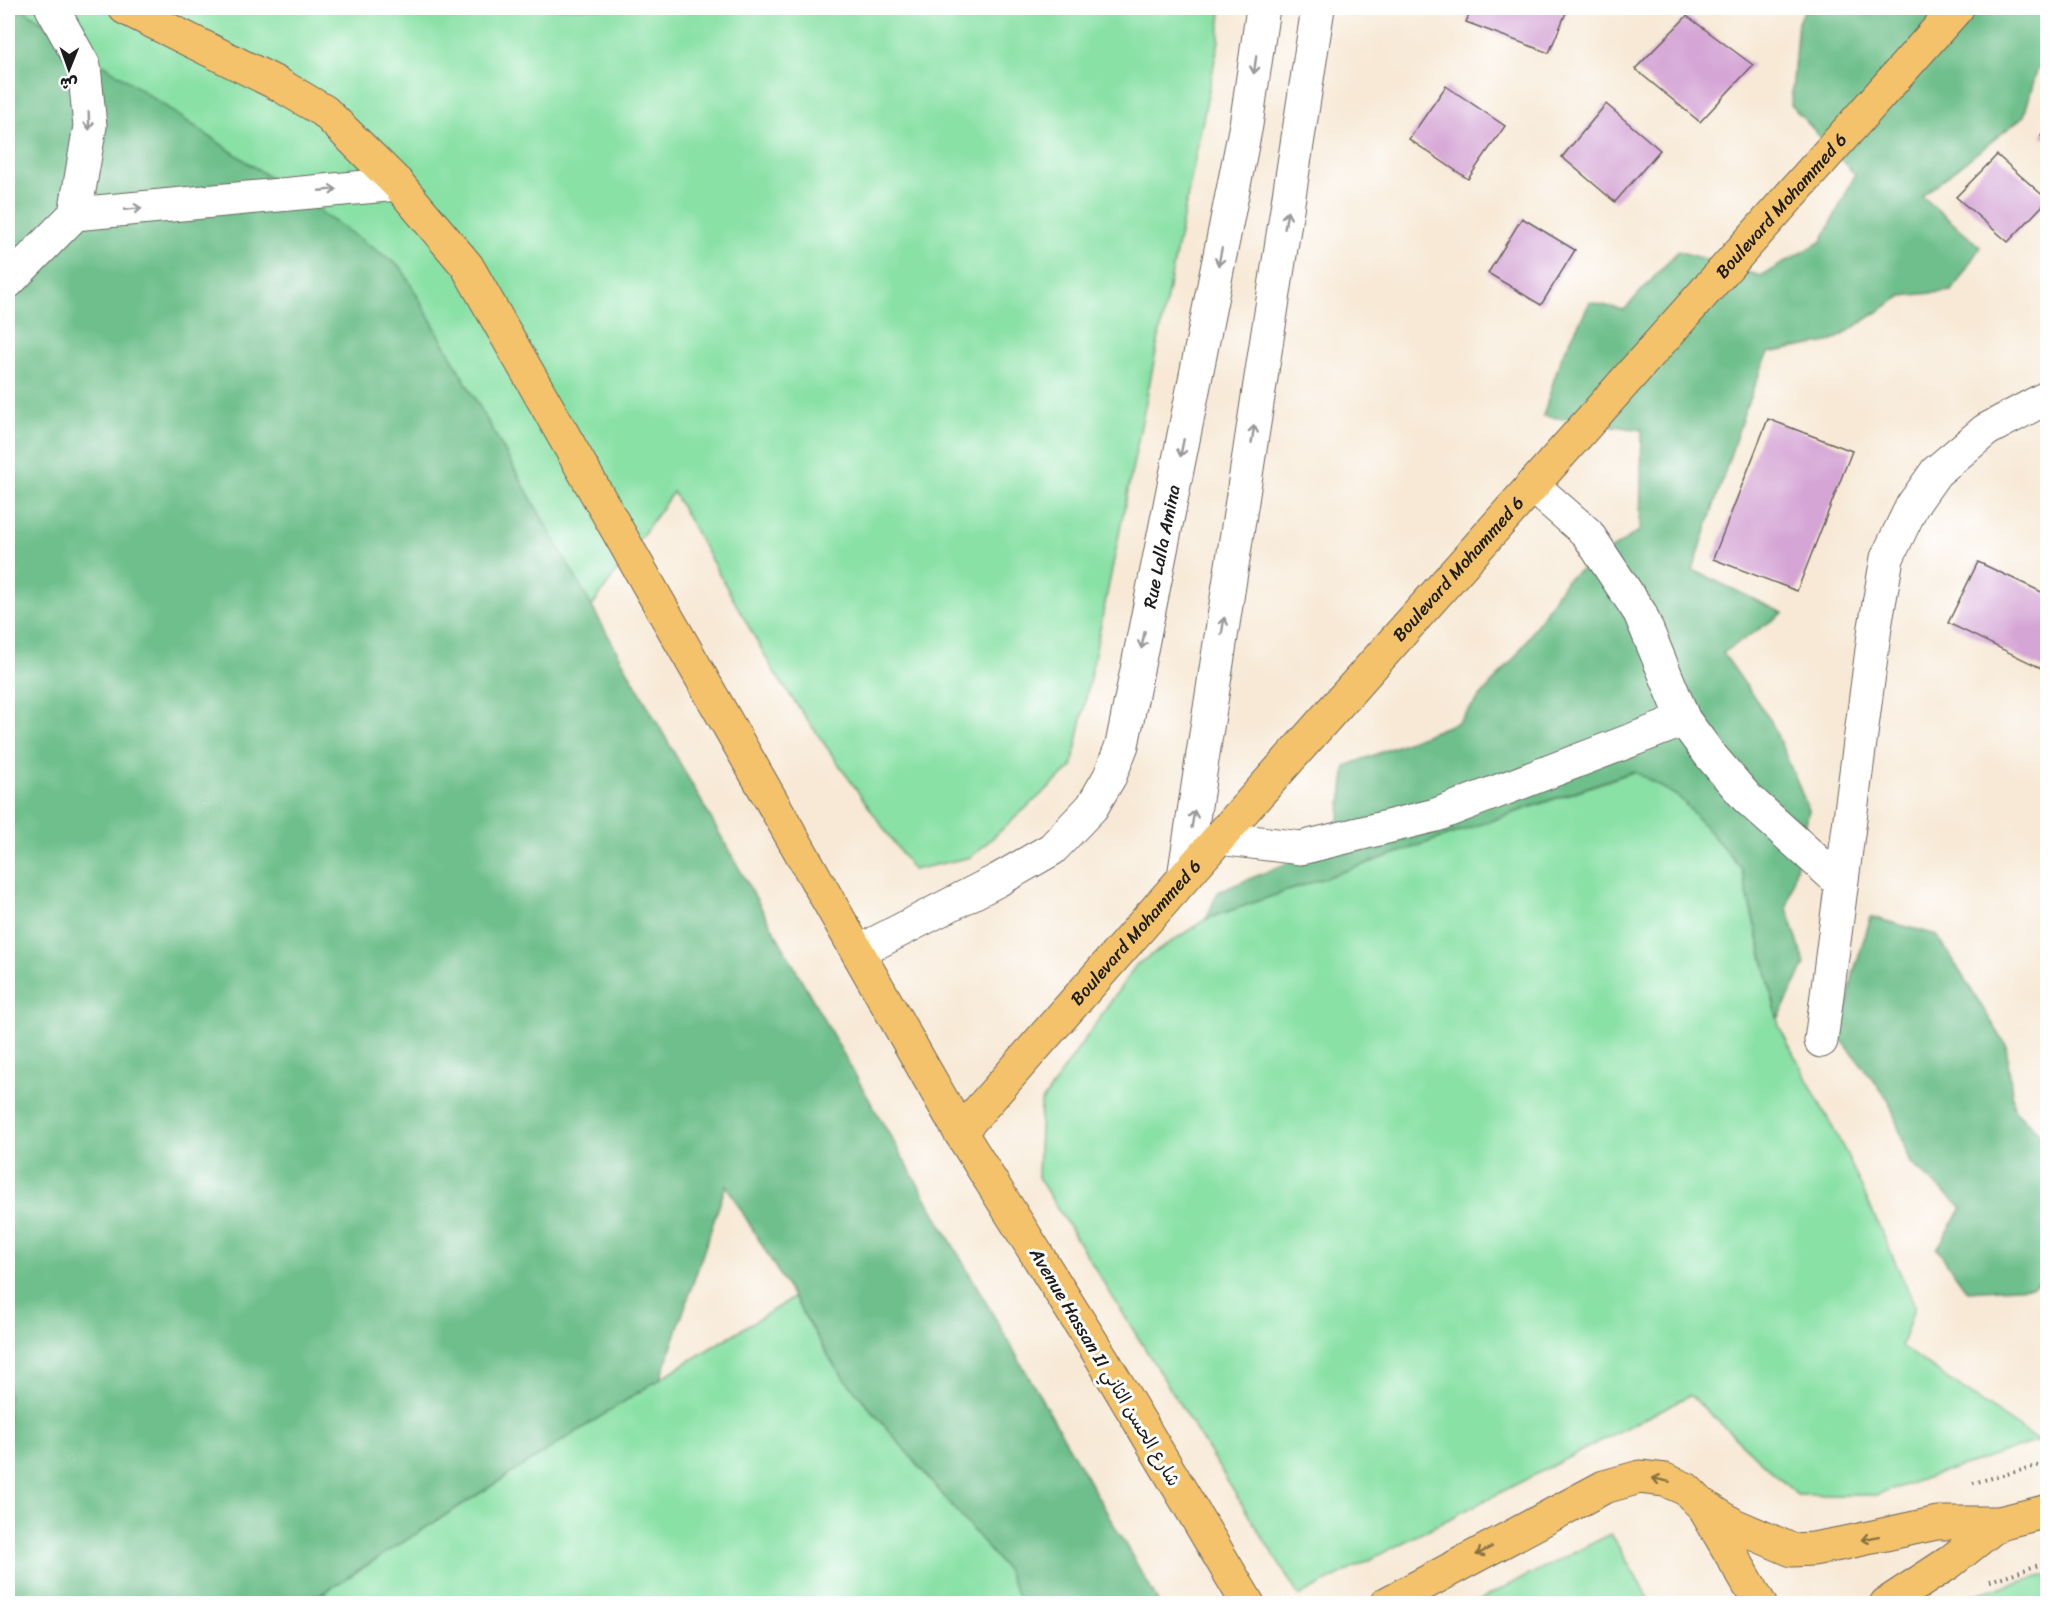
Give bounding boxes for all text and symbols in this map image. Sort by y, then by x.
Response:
north arrow [39,39,99,99]
one-way arrow [1249,55,1260,75]
text: ش [60,69,78,98]
one-way arrow [83,110,95,130]
street label: Boulevard Mohammed 6 [1707,125,1855,286]
one-way arrow [317,184,337,195]
one-way arrow [123,203,143,214]
one-way arrow [1280,211,1291,230]
one-way arrow [1214,247,1225,267]
one-way arrow [1247,424,1258,444]
one-way arrow [1176,438,1187,458]
street label: Rue Lalla Amina [1134,482,1190,611]
street label: Boulevard Mohammed 6 [1384,488,1532,649]
one-way arrow [1218,617,1229,637]
one-way arrow [1137,629,1148,649]
one-way arrow [1188,810,1199,829]
street label: Boulevard Mohammed 6 [1062,852,1210,1013]
street label: Avenue Hassan II شارع الحسن الثاني [1020,1240,1189,1493]
one-way arrow [1652,1474,1671,1485]
one-way arrow [1861,1533,1880,1544]
one-way arrow [1476,1545,1493,1557]

